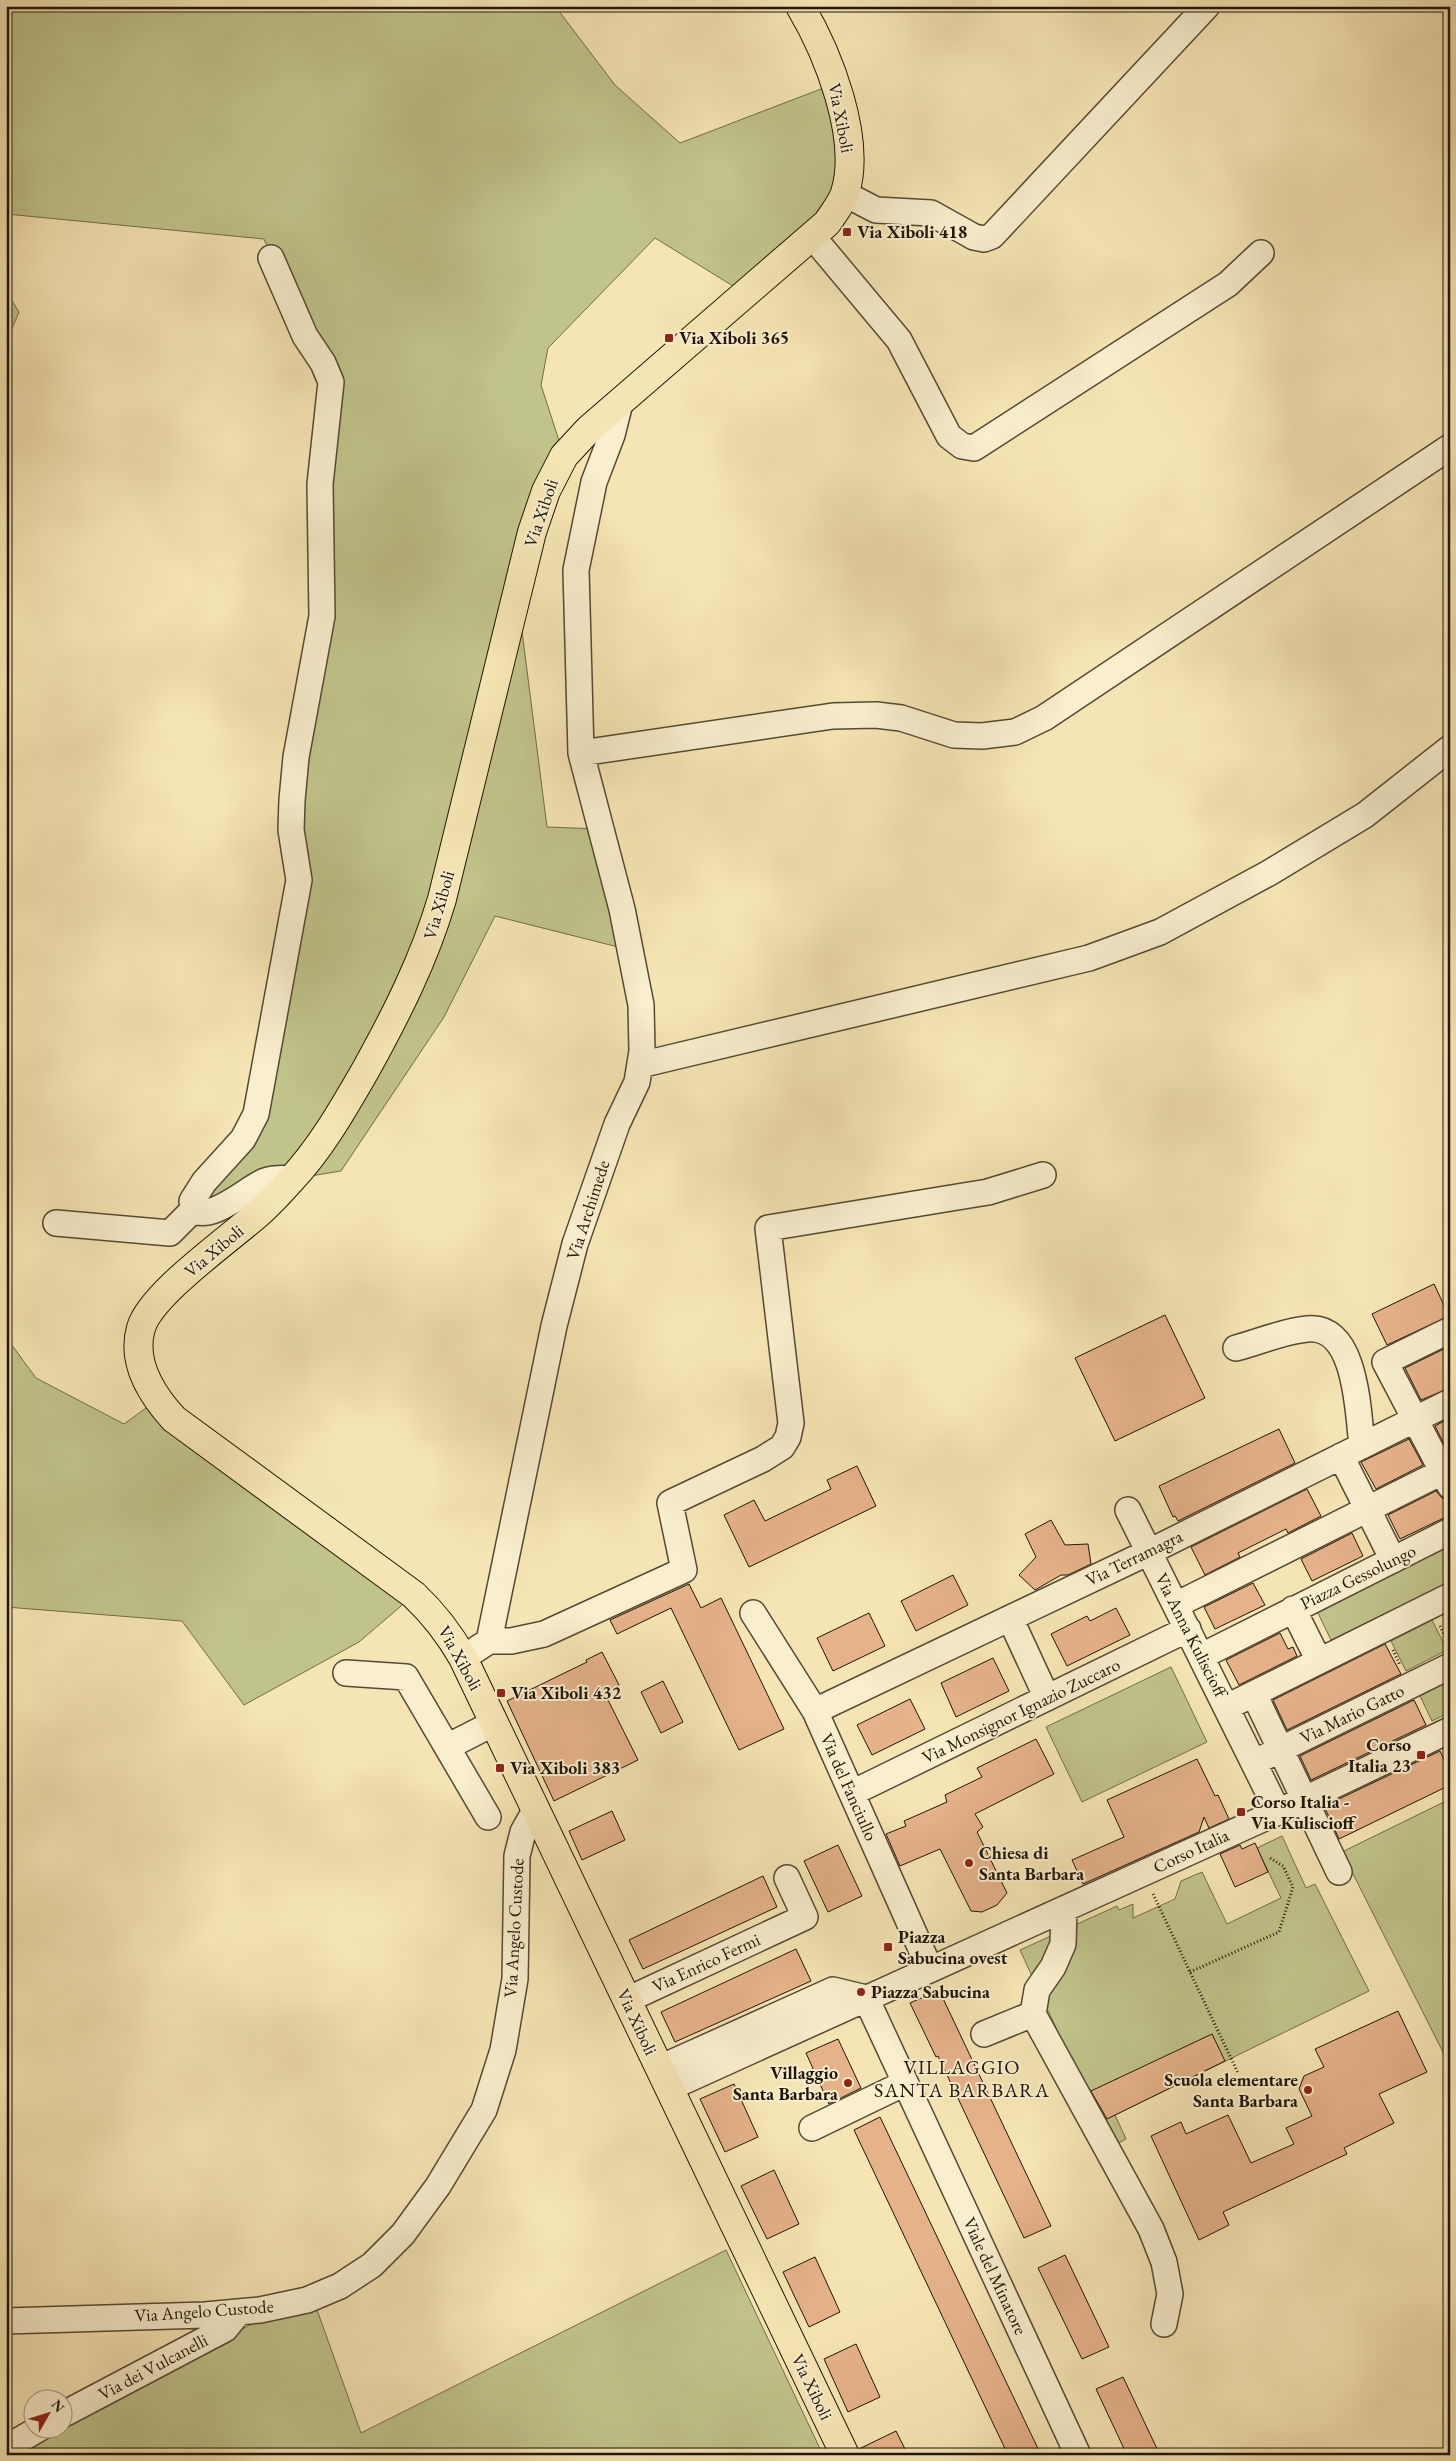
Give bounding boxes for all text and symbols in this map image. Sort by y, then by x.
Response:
street label: Via Xiboli [823,81,860,155]
place label: Via Xiboli 418 [857,220,967,243]
marker: Via Xiboli 418 [841,226,853,238]
place label: Via Xiboli 365 [679,326,789,349]
marker: Via Xiboli 365 [663,332,675,344]
street label: Via Xiboli [518,475,563,550]
street label: Via Xiboli [418,867,459,942]
street label: Via Archimede [561,1157,614,1263]
street label: Via Xiboli [179,1219,249,1282]
street label: Via Terramagra [1081,1524,1187,1591]
street label: Piazza Gessolungo [1296,1539,1420,1615]
street label: Via Anna Kuliscioff [1150,1569,1234,1703]
street label: Via Xiboli [433,1621,488,1695]
street label: Via Monsignor Ignazio Zuccaro [918,1652,1124,1769]
street label: Via Mario Gatto [1296,1678,1408,1749]
place label: Via Xiboli 432 [511,1681,622,1704]
marker: Via Xiboli 432 [495,1687,507,1699]
street label: Via del Fanciullo [816,1730,883,1844]
place label: Corso Italia 23 [1348,1733,1411,1777]
marker: Corso Italia 23 [1415,1749,1427,1761]
place label: Via Xiboli 383 [510,1756,620,1779]
marker: Via Xiboli 383 [494,1762,506,1774]
place label: Corso Italia - Via Kuliscioff [1251,1790,1357,1834]
marker: Corso Italia - Via Kuliscioff [1235,1806,1247,1818]
street label: Corso Italia [1149,1823,1233,1878]
place label: Chiesa di Santa Barbara [979,1841,1084,1885]
marker: Chiesa di Santa Barbara [963,1857,975,1869]
street label: Via Angelo Custode [498,1858,529,1998]
place label: Piazza Sabucina ovest [898,1925,1008,1969]
street label: Via Enrico Fermi [648,1927,764,1998]
marker: Piazza Sabucina ovest [882,1941,894,1953]
place label: Piazza Sabucina [871,1980,990,2003]
street label: Via Xiboli [612,1985,663,2059]
marker: Piazza Sabucina [855,1986,867,1998]
district label: VILLAGGIO SANTA BARBARA [874,2054,1050,2103]
place label: Villaggio Santa Barbara [733,2061,838,2105]
place label: Scuola elementare Santa Barbara [1164,2068,1298,2112]
marker: Villaggio Santa Barbara [842,2077,854,2089]
marker: Scuola elementare Santa Barbara [1302,2084,1314,2096]
street label: Viale del Minatore [958,2213,1033,2338]
street label: Via Angelo Custode [134,2294,274,2327]
street label: Via dei Vulcanelli [94,2328,212,2405]
street label: Via Xiboli [787,2350,839,2424]
north arrow [22,2388,72,2438]
text: N [48,2396,69,2416]

